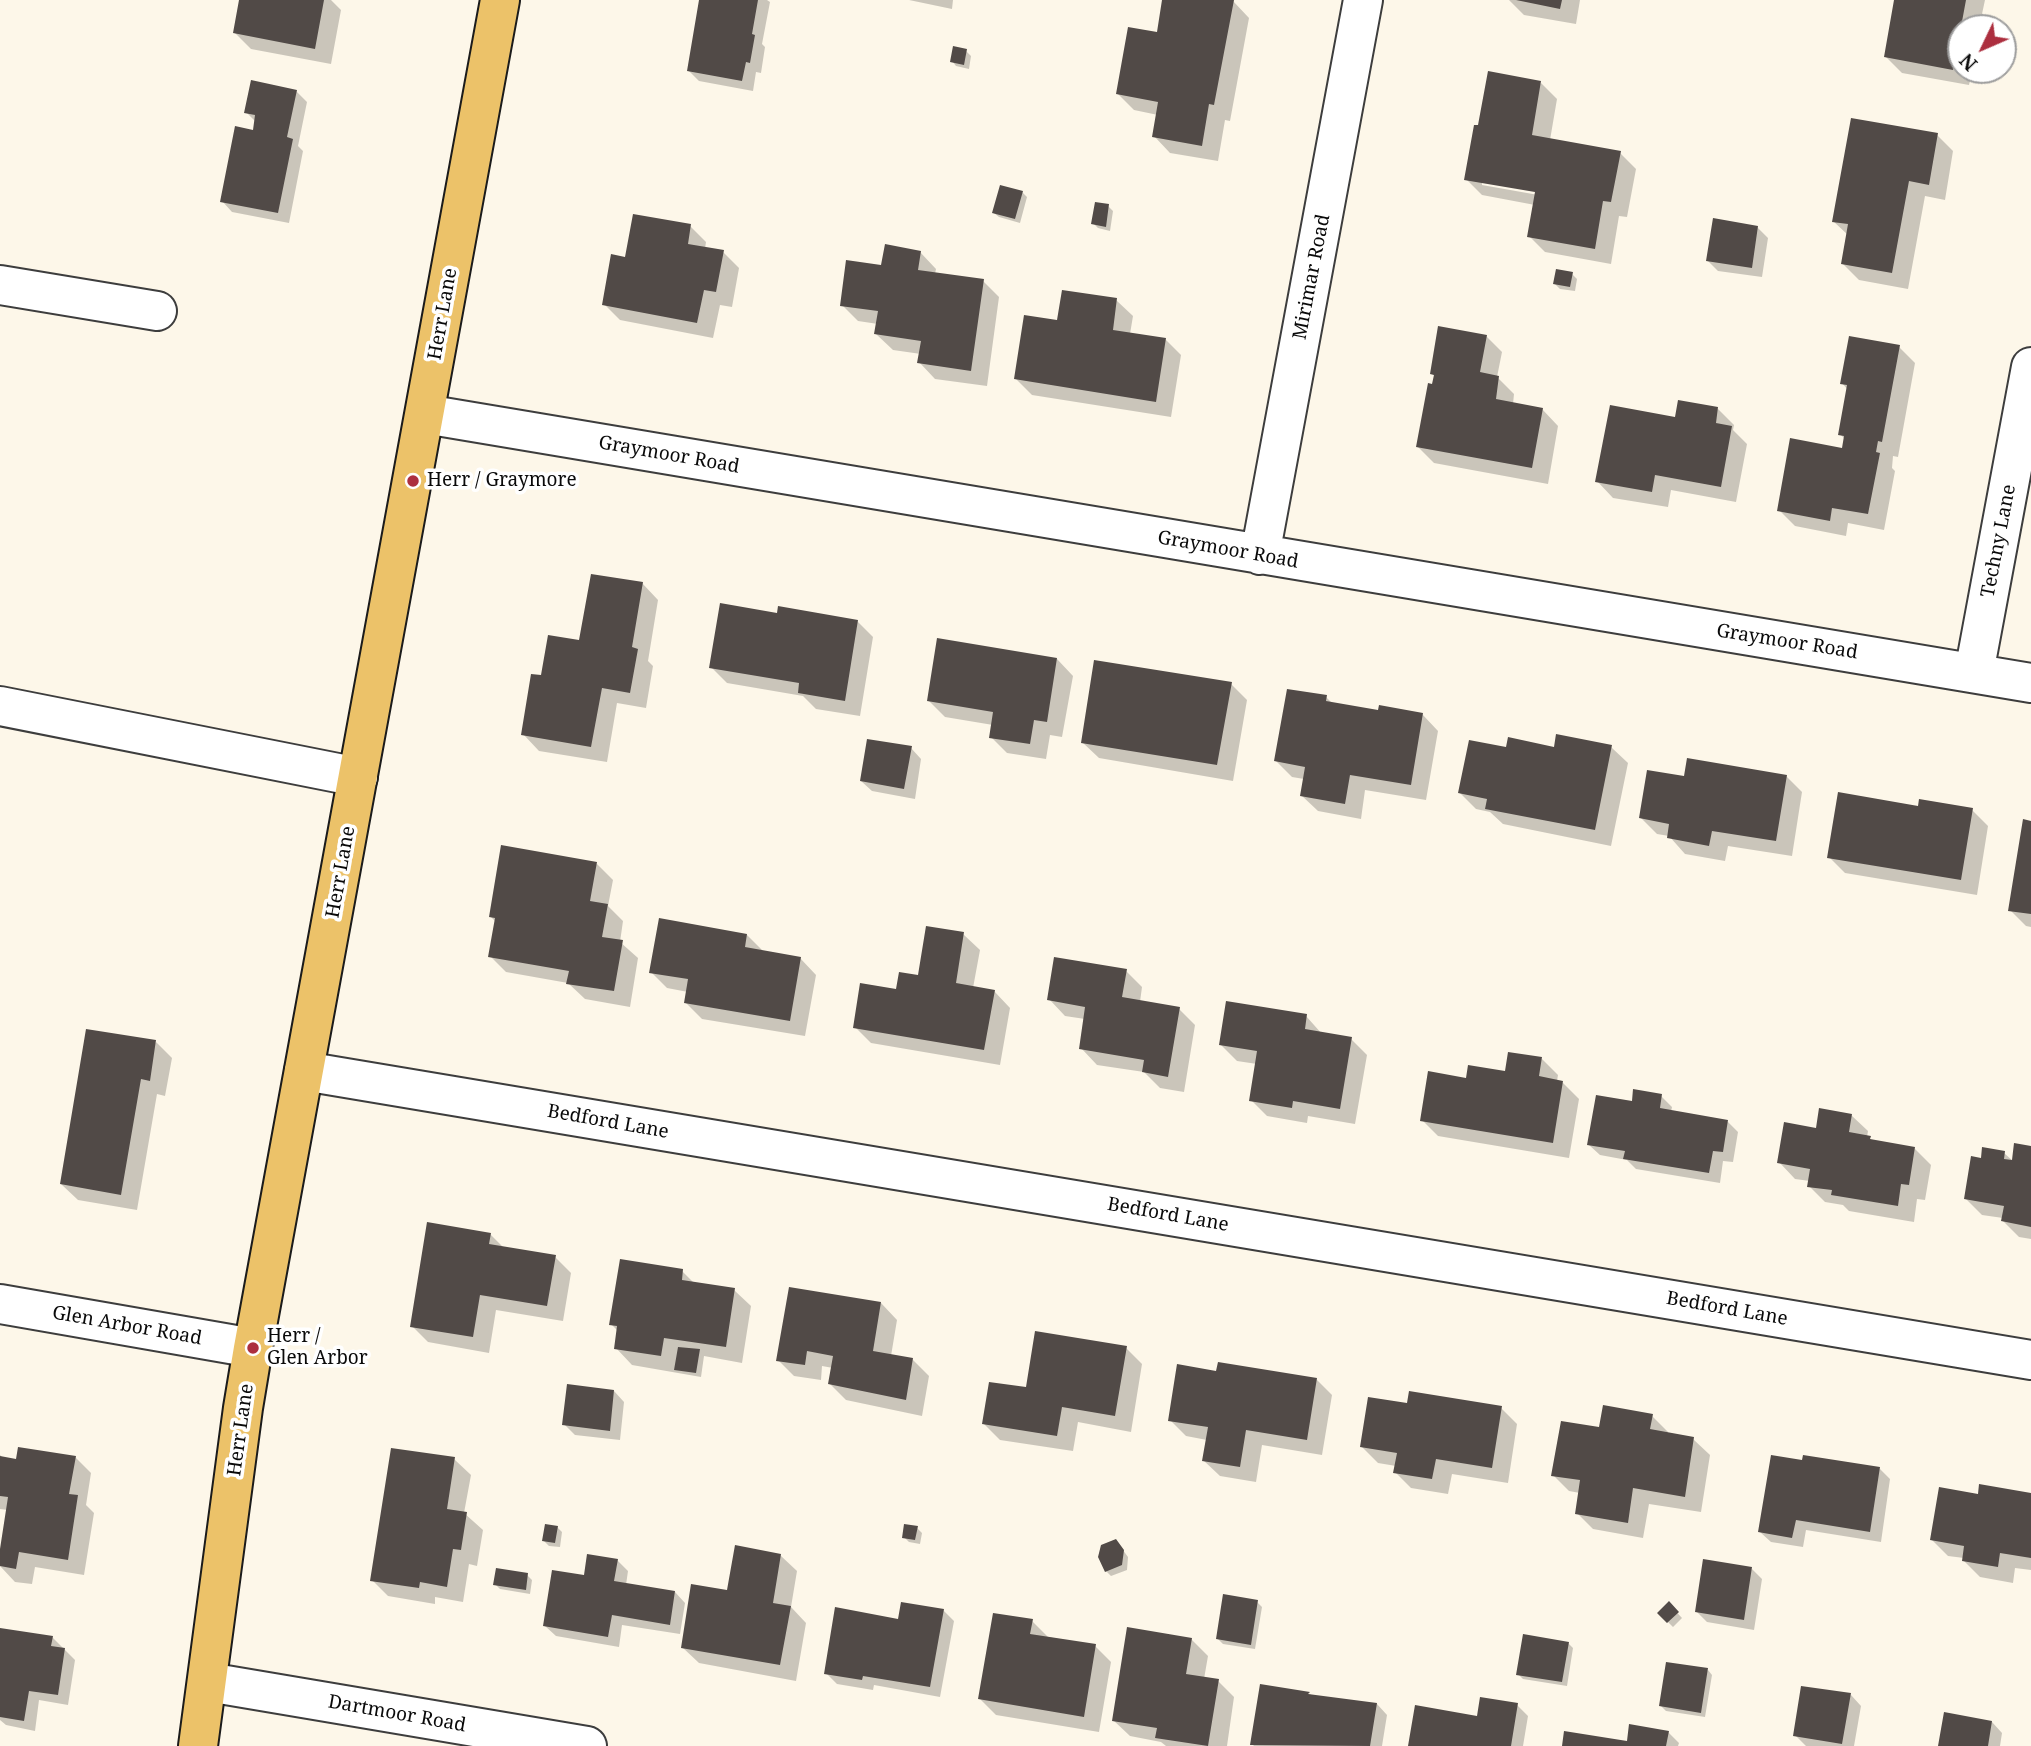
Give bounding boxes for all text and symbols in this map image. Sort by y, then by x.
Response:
north arrow [1947,14,2017,84]
text: N [1954,48,1983,77]
street label: Mirimar Road [1289,212,1335,342]
street label: Herr Lane [424,266,462,362]
street label: Graymoor Road [597,431,741,479]
place label: Herr / Graymore [427,470,577,492]
marker: Herr / Graymore [405,473,421,489]
street label: Techny Lane [1977,482,2021,600]
street label: Graymoor Road [1156,526,1300,574]
street label: Graymoor Road [1715,620,1859,664]
street label: Herr Lane [322,824,360,920]
street label: Bedford Lane [546,1100,670,1144]
street label: Bedford Lane [1106,1193,1230,1237]
street label: Bedford Lane [1665,1287,1789,1331]
street label: Glen Arbor Road [50,1302,204,1350]
place label: Herr / Glen Arbor [267,1326,368,1370]
marker: Herr / Glen Arbor [245,1340,261,1356]
street label: Herr Lane [223,1382,259,1478]
street label: Dartmoor Road [326,1691,468,1737]

